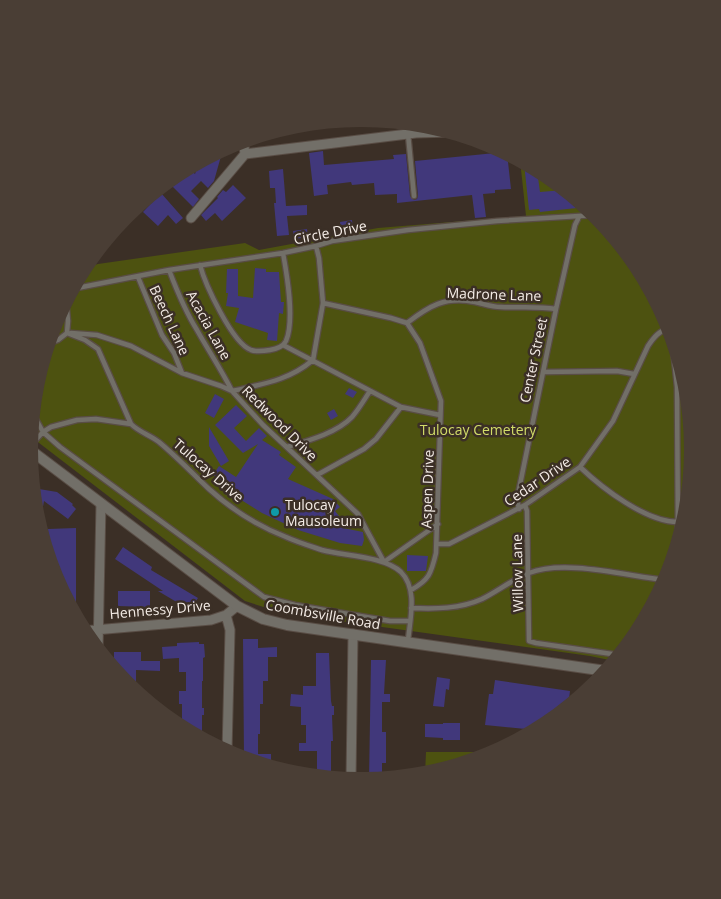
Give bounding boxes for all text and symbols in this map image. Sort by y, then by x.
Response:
street label: Circle Drive [292,216,368,248]
street label: Beech Lane [145,282,195,358]
street label: Madrone Lane [446,283,542,305]
street label: Acacia Lane [182,287,236,363]
street label: Center Street [515,316,551,404]
street label: Redwood Drive [238,381,322,465]
park label: Tulocay Cemetery [420,420,537,439]
street label: Tulocay Drive [170,434,248,506]
street label: Aspen Drive [416,449,438,529]
street label: Cedar Drive [500,452,574,510]
place label: Tulocay Mausoleum [285,495,362,530]
marker: Tulocay Mausoleum [269,506,281,518]
street label: Willow Lane [507,534,527,612]
street label: Hennessy Drive [109,595,212,623]
street label: Coombsville Road [264,595,382,633]

